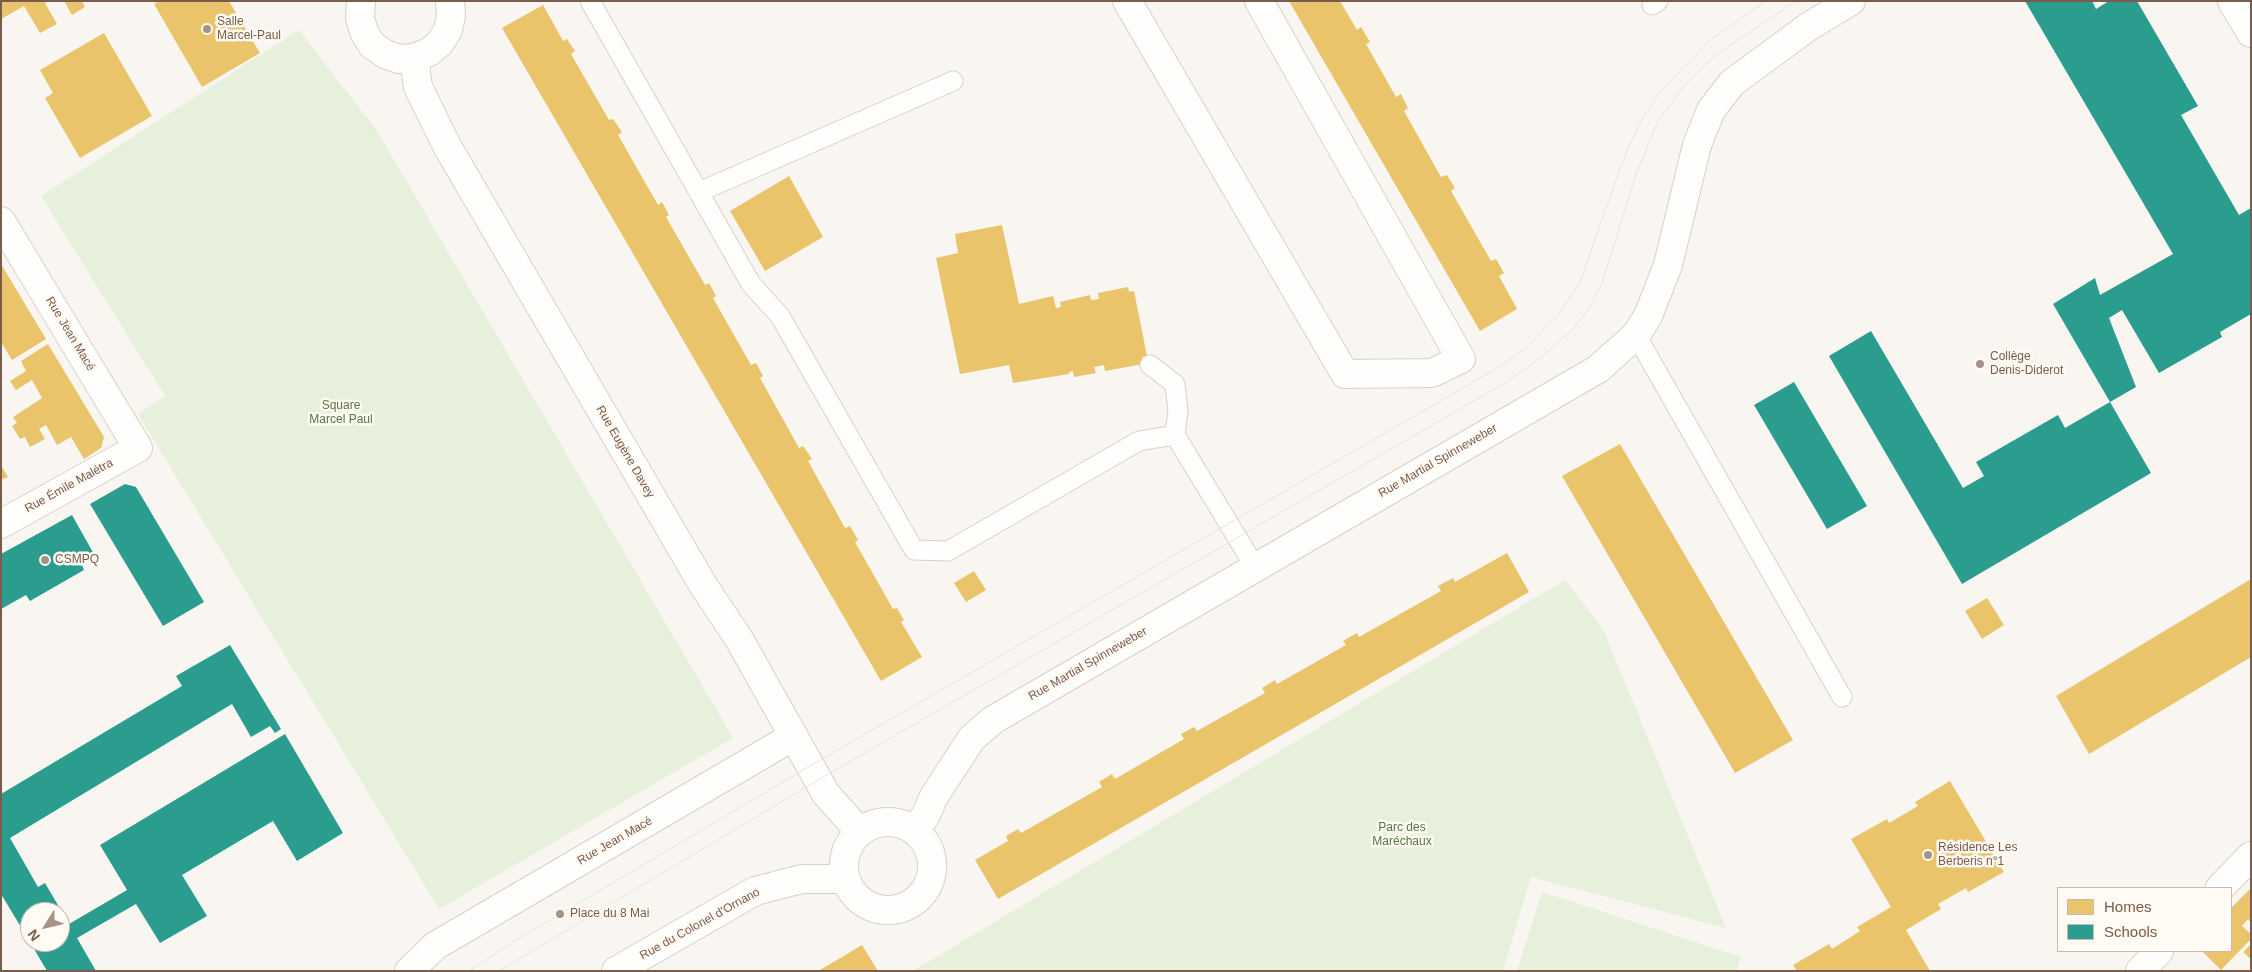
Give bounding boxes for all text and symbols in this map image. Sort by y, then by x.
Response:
place label: Salle Marcel-Paul [217,15,281,43]
marker: Salle Marcel-Paul [201,23,213,35]
street label: Rue Jean Macé [42,294,98,374]
place label: Collège Denis-Diderot [1990,350,2063,378]
marker: Collège Denis-Diderot [1974,358,1986,370]
park label: Square Marcel Paul [309,399,373,427]
street label: Rue Eugène Davey [593,403,657,501]
street label: Rue Martial Spinneweber [1376,421,1500,501]
street label: Rue Émile Malétra [22,456,116,516]
place label: CSMPQ [55,553,99,567]
marker: CSMPQ [39,554,51,566]
street label: Rue Martial Spinneweber [1026,624,1150,704]
street label: Rue Jean Macé [575,814,655,868]
park label: Parc des Maréchaux [1372,821,1432,849]
place label: Résidence Les Berberis n°1 [1938,841,2017,869]
marker: Résidence Les Berberis n°1 [1922,849,1934,861]
street label: Rue du Colonel d'Ornano [637,885,763,963]
legend [2057,887,2232,952]
text: Homes [2104,898,2152,915]
north arrow [20,902,70,952]
place label: Place du 8 Mai [570,907,649,921]
marker: Place du 8 Mai [554,908,566,920]
text: Schools [2104,923,2157,940]
text: N [24,926,43,944]

